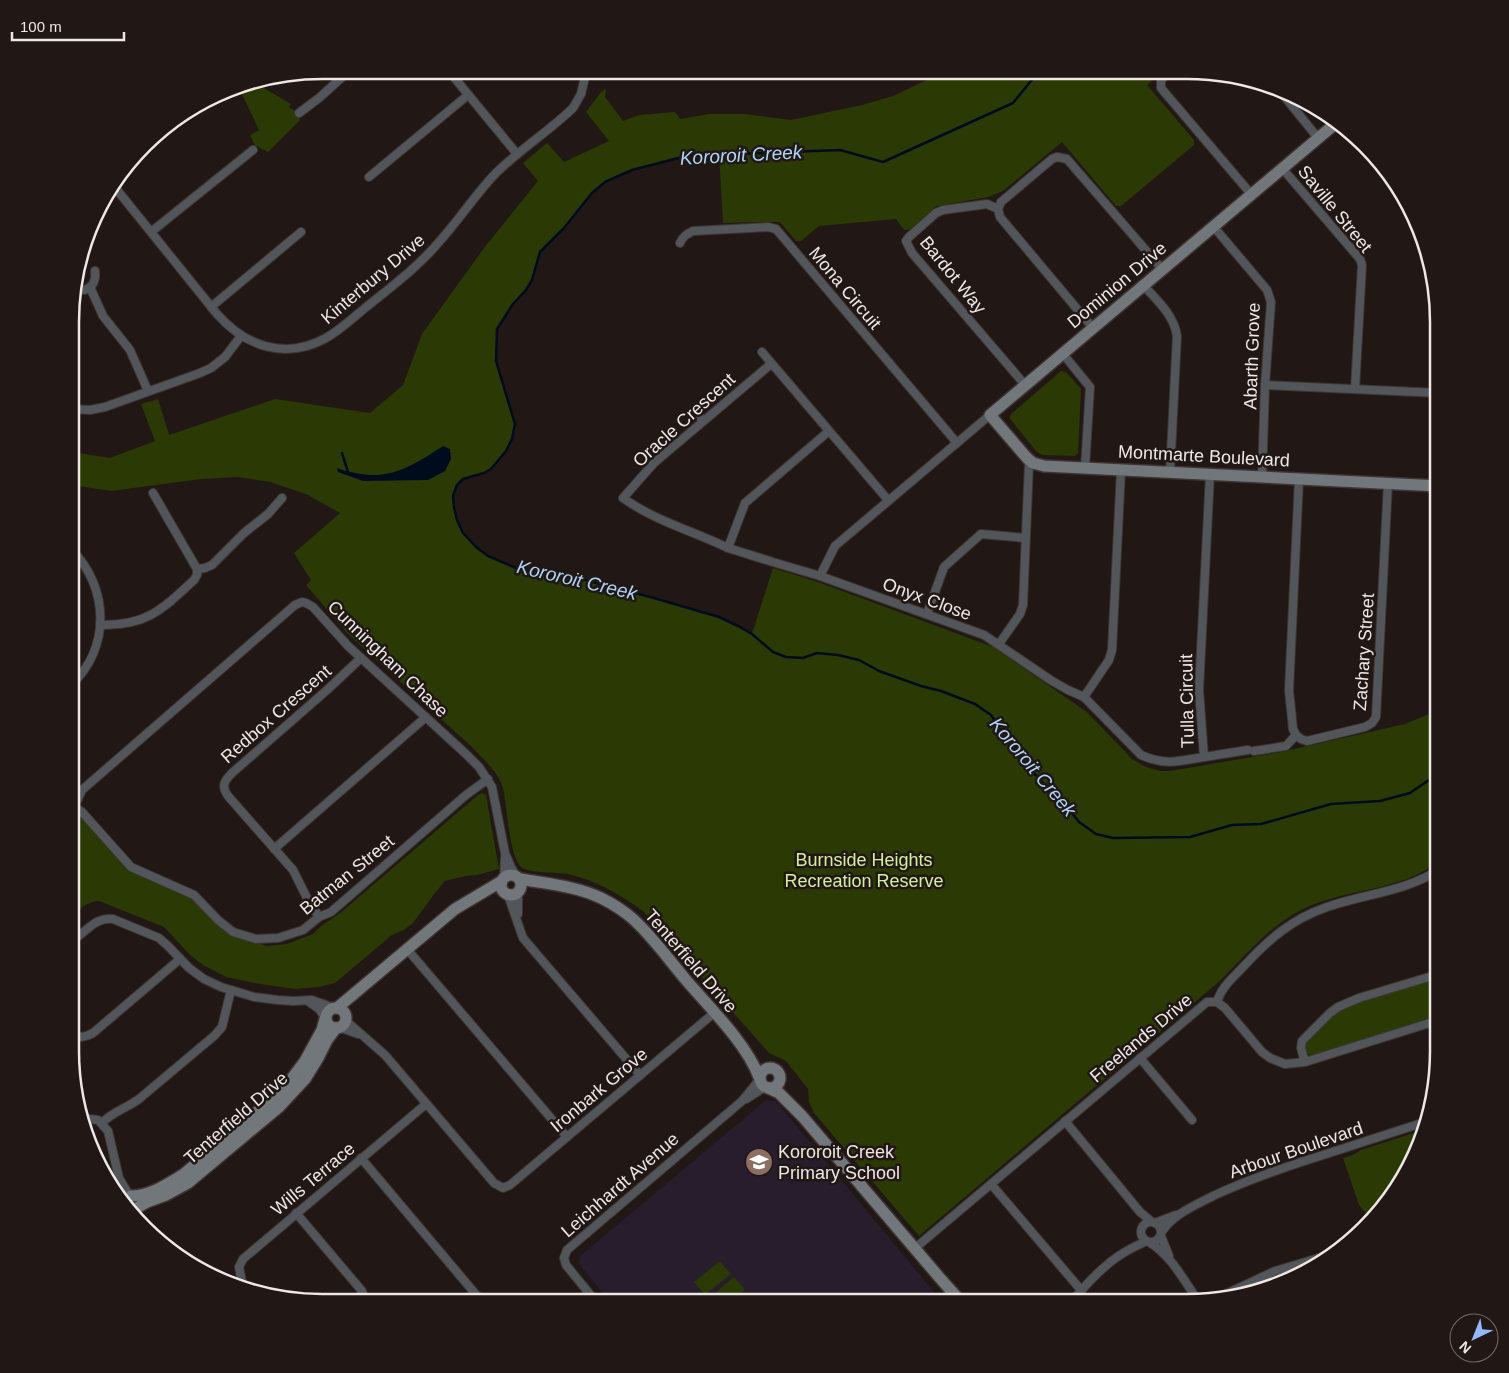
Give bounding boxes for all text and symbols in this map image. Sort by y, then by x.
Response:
scale bar [12,10,125,42]
text: 100 m [20,18,62,35]
water label: Kororoit Creek [679,141,804,169]
street label: Saville Street [1294,161,1376,257]
street label: Kinterbury Drive [317,230,429,328]
street label: Bardot Way [916,232,990,318]
street label: Dominion Drive [1063,238,1171,332]
street label: Mona Circuit [805,243,885,333]
street label: Abarth Grove [1240,302,1264,410]
street label: Oracle Crescent [629,369,739,471]
street label: Montmarte Boulevard [1118,442,1290,470]
water label: Kororoit Creek [515,556,640,604]
street label: Onyx Close [880,574,974,624]
street label: Zachary Street [1350,592,1378,712]
street label: Cunningham Chase [324,597,452,721]
street label: Tulla Circuit [1176,654,1198,748]
street label: Redbox Crescent [217,661,335,767]
water label: Kororoit Creek [986,713,1081,822]
street label: Batman Street [296,831,398,919]
park label: Burnside Heights Recreation Reserve [784,850,944,891]
street label: Tenterfield Drive [641,905,741,1017]
street label: Freelands Drive [1086,990,1196,1086]
street label: Ironbark Grove [547,1044,651,1136]
street label: Tenterfield Drive [180,1068,292,1168]
street label: Arbour Boulevard [1227,1118,1365,1182]
street label: Leichhardt Avenue [557,1129,683,1241]
street label: Wills Terrace [267,1138,359,1220]
place label: Kororoit Creek Primary School [778,1142,900,1183]
school or university icon: Kororoit Creek Primary School [744,1147,774,1177]
north arrow [1449,1313,1499,1363]
text: N [1456,1338,1474,1357]

